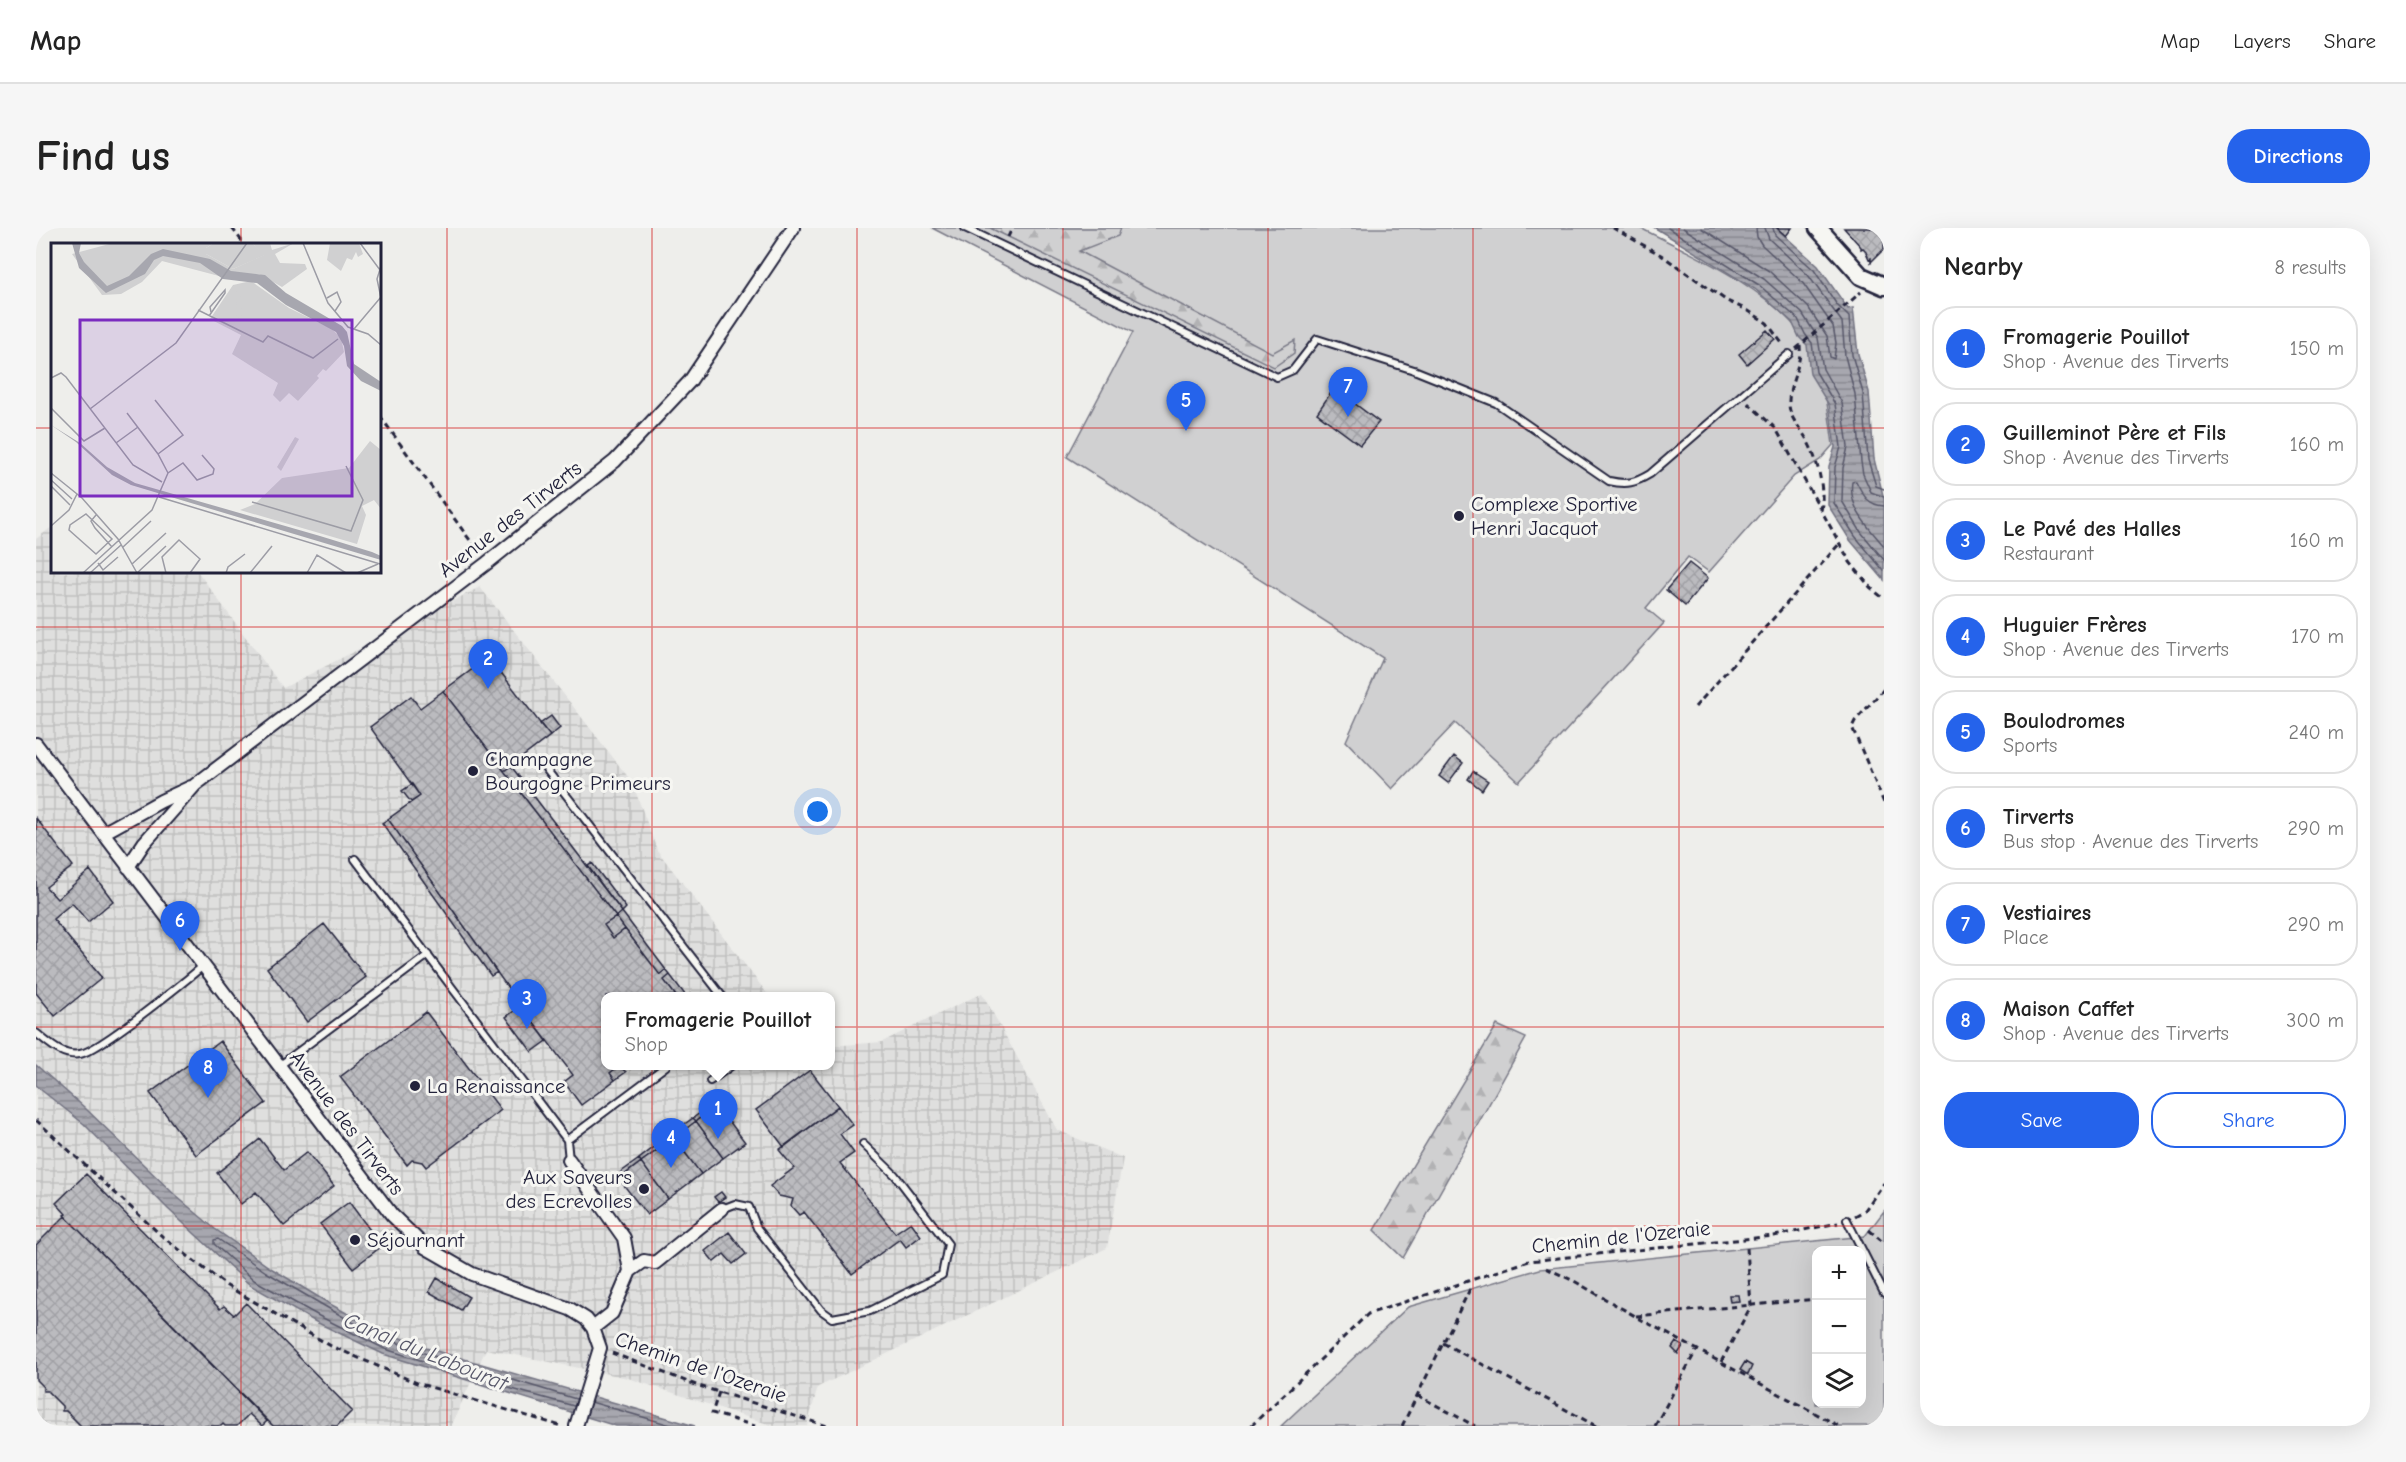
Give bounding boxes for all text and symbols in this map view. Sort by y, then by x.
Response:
text: Map [30,25,81,57]
text: Map [2161,29,2200,53]
text: Layers [2233,29,2291,53]
text: Share [2324,29,2376,53]
button: Directions [2227,129,2370,183]
text: Find us [36,132,170,181]
inset map [51,243,381,573]
text: Nearby [1944,252,2023,282]
text: 8 results [2274,256,2346,279]
text: Fromagerie Pouillot [2003,324,2189,350]
text: 1 [1962,337,1969,360]
text: 150 m [2290,337,2344,360]
text: Shop · Avenue des Tirverts [2003,350,2229,373]
pin: 7 [1328,368,1368,417]
pin: 5 [1166,382,1206,431]
text: Guilleminot Père et Fils [2003,420,2226,446]
text: 2 [1961,433,1970,456]
text: 160 m [2290,433,2344,456]
text: Shop · Avenue des Tirverts [2003,446,2229,469]
street label: Avenue des Tirverts [434,456,586,582]
place label: Complexe Sportive Henri Jacquot [1471,492,1638,540]
marker: Complexe Sportive Henri Jacquot [1452,509,1466,523]
text: Le Pavé des Halles [2003,516,2181,542]
text: 3 [1961,529,1970,552]
text: 160 m [2290,529,2344,552]
text: Restaurant [2003,542,2093,565]
text: Huguier Frères [2003,612,2147,638]
text: 4 [1961,625,1970,648]
text: 170 m [2291,625,2344,648]
text: Shop · Avenue des Tirverts [2003,638,2229,661]
pin: 2 [468,640,508,689]
text: Boulodromes [2003,708,2125,734]
text: 5 [1960,721,1971,744]
text: 240 m [2289,721,2344,744]
text: Sports [2003,734,2057,757]
place label: Champagne Bourgogne Primeurs [485,747,671,795]
marker: Champagne Bourgogne Primeurs [466,764,480,778]
your location [803,797,832,826]
text: Tirverts [2003,804,2074,830]
text: 6 [1960,817,1971,840]
text: 290 m [2288,817,2344,840]
text: Bus stop · Avenue des Tirverts [2003,830,2258,853]
text: Vestiaires [2003,900,2091,926]
pin: 6 [160,902,200,951]
text: 7 [1961,913,1970,936]
text: 290 m [2288,913,2344,936]
text: Place [2003,926,2049,949]
pin: 3 [508,980,546,1029]
popup [601,992,835,1070]
text: Maison Caffet [2003,996,2134,1022]
text: Fromagerie Pouillot [625,1007,811,1033]
text: 8 [1960,1009,1971,1032]
text: 300 m [2286,1009,2344,1032]
text: Shop · Avenue des Tirverts [2003,1022,2229,1045]
text: Shop [625,1033,668,1056]
street label: Avenue des Tirverts [285,1046,409,1200]
pin: 8 [188,1048,228,1098]
place label: La Renaissance [427,1074,566,1098]
marker: La Renaissance [408,1079,422,1093]
pin: 1 [698,1090,738,1139]
button: Save [1944,1092,2139,1148]
button: Share [2151,1092,2346,1148]
pin: 4 [652,1118,690,1168]
place label: Aux Saveurs des Ecrevolles [505,1165,632,1213]
marker: Aux Saveurs des Ecrevolles [637,1182,651,1196]
street label: Chemin de l'Ozeraie [1530,1216,1712,1258]
place label: Séjournant [367,1228,465,1252]
marker: Séjournant [348,1233,362,1247]
map controls [1812,1246,1866,1408]
button: + [1812,1246,1866,1300]
button: − [1812,1300,1866,1354]
water label: Canal du Labourat [340,1307,513,1397]
street label: Chemin de l'Ozeraie [612,1326,790,1408]
button: layers [1812,1354,1866,1408]

